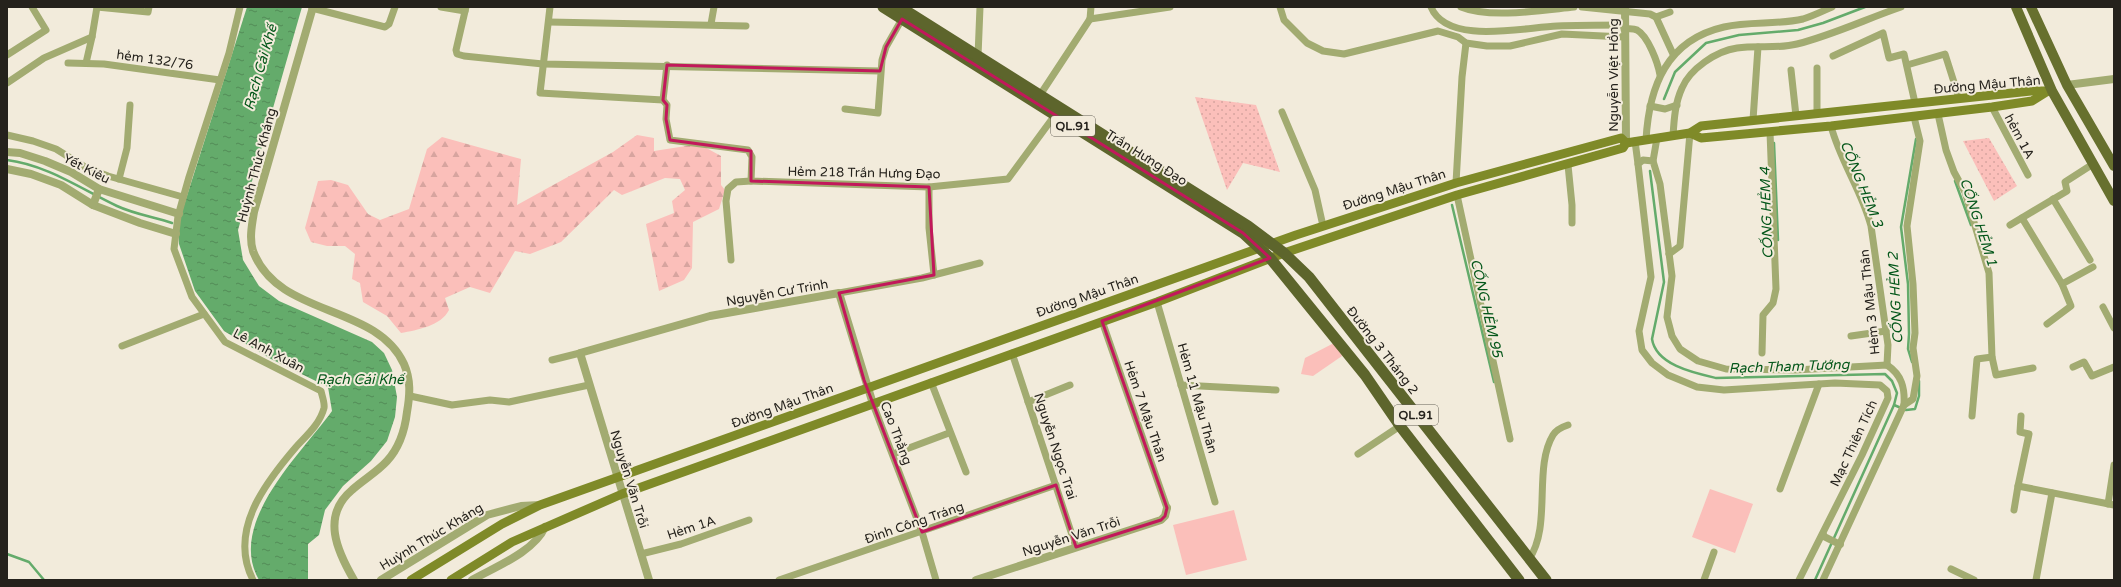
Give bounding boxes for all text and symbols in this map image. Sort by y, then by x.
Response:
street label: Nguyễn Việt Hồng [1606,18,1622,132]
water label: Rạch Cái Khế [240,21,281,112]
street label: hẻm 132/76 [115,47,194,73]
street label: Đường Mậu Thân [1933,72,2041,98]
street label: Huỳnh Thúc Kháng [234,106,280,224]
street label: hẻm 1A [2001,111,2038,162]
road number: QL.91 [1051,116,1095,136]
street label: Trần Hưng Đạo [1103,126,1190,189]
water label: CỐNG HẺM 3 [1836,138,1888,231]
street label: Yết Kiêu [61,150,113,187]
street label: Hẻm 218 Trần Hưng Đạo [787,164,941,182]
street label: Đường Mậu Thân [1341,166,1448,214]
water label: CỐNG HẺM 4 [1755,166,1777,259]
water label: CỐNG HẺM 1 [1956,176,2002,268]
street label: Hẻm 3 Mậu Thân [1857,248,1883,355]
water label: CỐNG HẺM 2 [1884,251,1906,344]
water label: CỐNG HẺM 95 [1467,257,1507,360]
street label: Đường Mậu Thân [1034,271,1141,321]
street label: Nguyễn Cư Trinh [725,276,829,310]
street label: Đường 3 Tháng 2 [1343,303,1422,398]
street label: Lê Anh Xuân [230,325,307,376]
street label: Hẻm 11 Mậu Thân [1174,341,1220,455]
water label: Rạch Tham Tướng [1728,356,1851,377]
street label: Hẻm 7 Mậu Thân [1120,359,1170,464]
water label: Rạch Cái Khế [316,371,406,388]
street label: Đường Mậu Thân [729,380,835,432]
street label: Nguyễn Ngọc Trai [1030,391,1080,502]
street label: Mạc Thiên Tích [1827,398,1881,489]
street label: Cao Thắng [877,399,916,467]
road number: QL.91 [1394,405,1438,425]
street label: Nguyễn Văn Trỗi [606,428,652,530]
street label: Đinh Công Tráng [863,498,966,547]
street label: Huỳnh Thúc Kháng [377,500,486,574]
street label: Hẻm 1A [665,512,718,543]
street label: Nguyễn Văn Trỗi [1020,514,1122,560]

